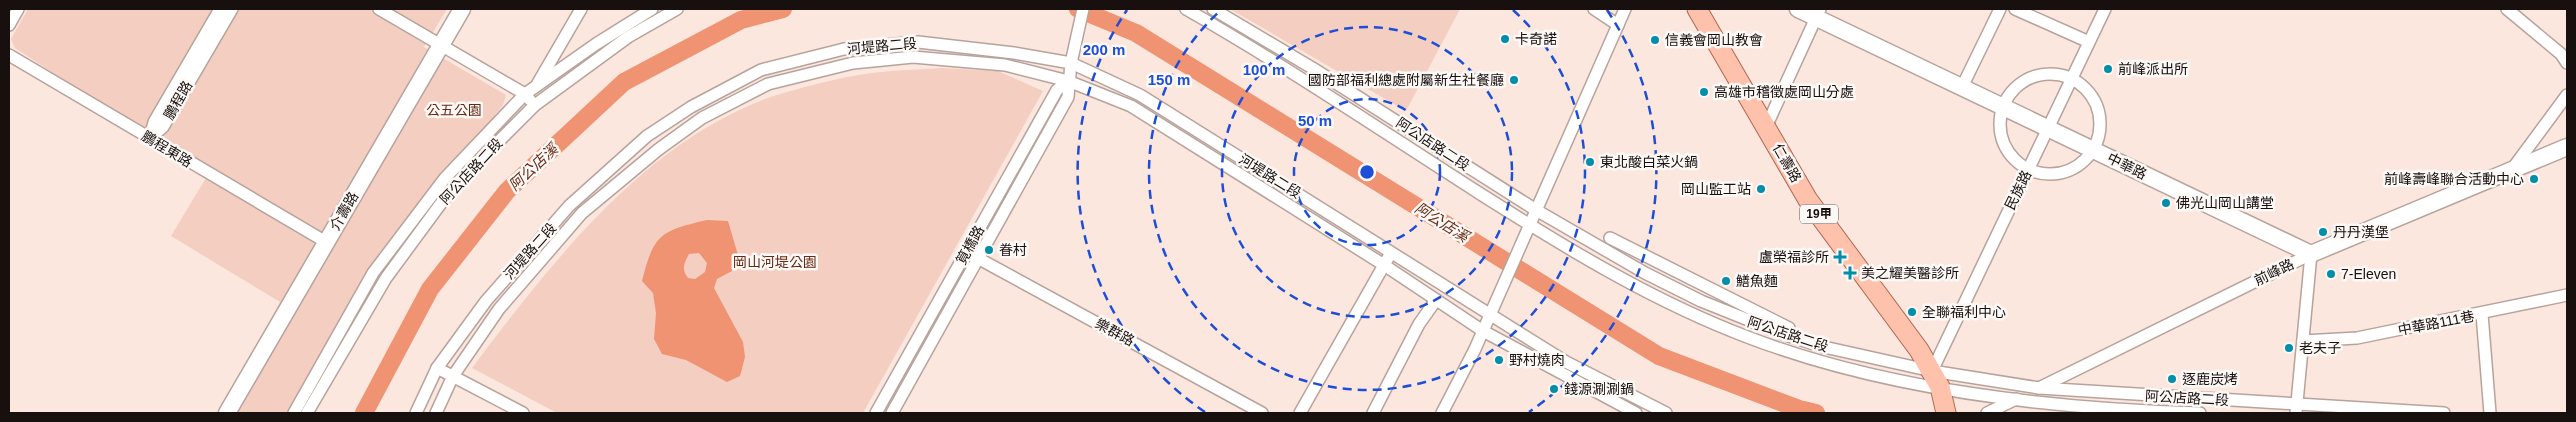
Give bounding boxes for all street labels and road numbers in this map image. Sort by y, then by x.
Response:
street label: 河堤路二段 [846,35,918,57]
street label: 鵬程路 [161,78,195,122]
street label: 阿公店路二段 [1393,114,1473,174]
street label: 鵬程東路 [139,128,195,170]
street label: 阿公店路二段 [437,135,505,207]
street label: 仁壽路 [1770,141,1804,185]
street label: 中華路 [2105,150,2149,182]
street label: 河堤路二段 [1236,151,1304,201]
street label: 民族路 [2002,168,2034,212]
street label: 介壽路 [327,189,361,233]
road number: 19甲 [1800,204,1838,223]
street label: 河堤路二段 [501,220,559,282]
street label: 筧橋路 [953,223,987,267]
street label: 前峰路 [2252,256,2296,288]
street label: 中華路111巷 [2397,308,2475,338]
street label: 阿公店路二段 [1746,313,1830,355]
street label: 樂群路 [1093,315,1137,349]
street label: 阿公店路二段 [2145,388,2229,408]

